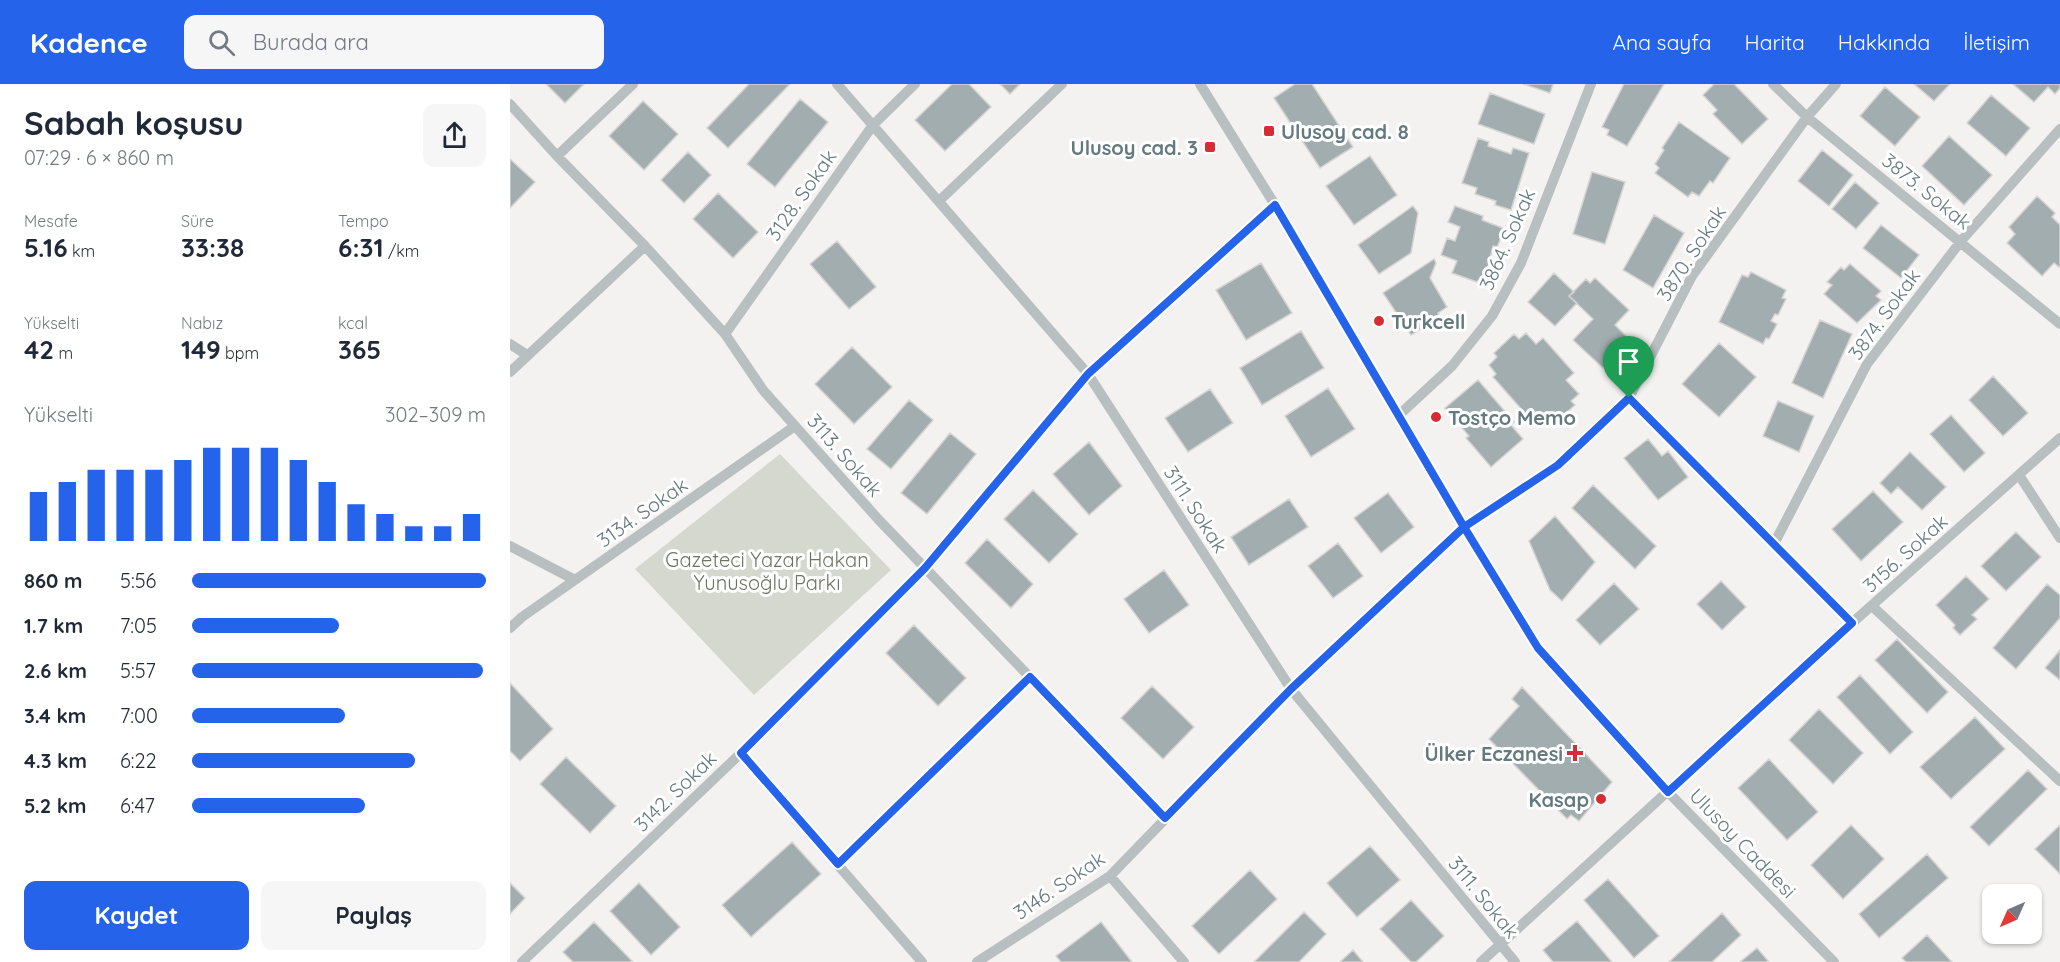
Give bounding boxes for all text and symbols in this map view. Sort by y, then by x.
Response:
search box [184,15,604,69]
text: Kadence [30,25,148,60]
icon: search [205,26,238,59]
text: Burada ara [253,28,369,56]
text: Ana sayfa [1612,29,1712,55]
text: Harita [1745,29,1805,55]
text: Hakkında [1838,29,1930,55]
text: İletişim [1963,29,2030,55]
text: Sabah koşusu [24,102,244,143]
button: share [423,104,486,167]
place label: Ulusoy cad. 8 [1281,119,1409,144]
marker: Ulusoy cad. 8 [1262,124,1276,138]
place label: Ulusoy cad. 3 [1071,135,1198,160]
marker: Ulusoy cad. 3 [1203,140,1217,154]
text: 07:29 · 6 × 860 m [24,145,174,170]
street label: 3128. Sokak [760,145,842,245]
street label: 3873. Sokak [1877,148,1977,234]
street label: 3864. Sokak [1473,184,1541,294]
street label: 3870. Sokak [1651,201,1731,305]
text: Mesafe [24,211,78,231]
text: Süre [181,211,214,231]
text: Tempo [338,211,389,231]
text: 5.16 [24,231,68,264]
text: 33:38 [181,231,244,264]
text: 6:31 [338,231,384,264]
text: km [68,241,95,261]
text: /km [384,241,419,261]
street label: 3874. Sokak [1843,264,1925,364]
place label: Turkcell [1391,309,1465,334]
text: Yükselti [24,313,79,333]
text: Nabız [181,313,223,333]
text: kcal [338,313,368,333]
marker: Turkcell [1372,314,1386,328]
text: 42 [24,333,54,366]
text: 149 [181,333,221,366]
text: 365 [338,333,381,366]
pin [1603,336,1654,398]
text: m [54,343,73,363]
text: bpm [221,343,259,363]
icon: arrive [1612,345,1645,378]
text: Yükselti [24,402,93,427]
text: 302–309 m [385,402,486,427]
place label: Tostço Memo [1448,405,1576,430]
street label: 3113. Sokak [802,408,888,502]
marker: Tostço Memo [1429,410,1443,424]
street label: 3111. Sokak [1159,461,1233,557]
street label: 3134. Sokak [592,472,692,552]
street label: 3156. Sokak [1857,508,1953,598]
park label: Gazeteci Yazar Hakan Yunusoğlu Parkı [665,547,869,595]
text: 860 m [24,568,82,593]
text: 5:56 [120,568,156,593]
text: 1.7 km [24,613,83,638]
text: 7:05 [120,613,157,638]
text: 2.6 km [24,658,87,683]
text: 5:57 [120,658,156,683]
text: 3.4 km [24,703,86,728]
text: 7:00 [120,703,158,728]
place label: Ülker Eczanesi [1424,741,1563,766]
street label: 3142. Sokak [629,746,721,836]
marker: Ülker Eczanesi [1568,746,1582,760]
text: 4.3 km [24,748,87,773]
text: 6:22 [120,748,157,773]
street label: Ulusoy Caddesi [1684,783,1802,903]
place label: Kasap [1528,787,1589,812]
marker: Kasap [1594,792,1608,806]
text: 5.2 km [24,793,87,818]
text: 6:47 [120,793,155,818]
street label: 3146. Sokak [1009,845,1109,925]
street label: 3111. Sokak [1443,851,1525,943]
button: Kaydet [24,881,249,950]
button: Paylaş [261,881,486,950]
north arrow [1982,884,2042,944]
map controls [1982,884,2042,944]

